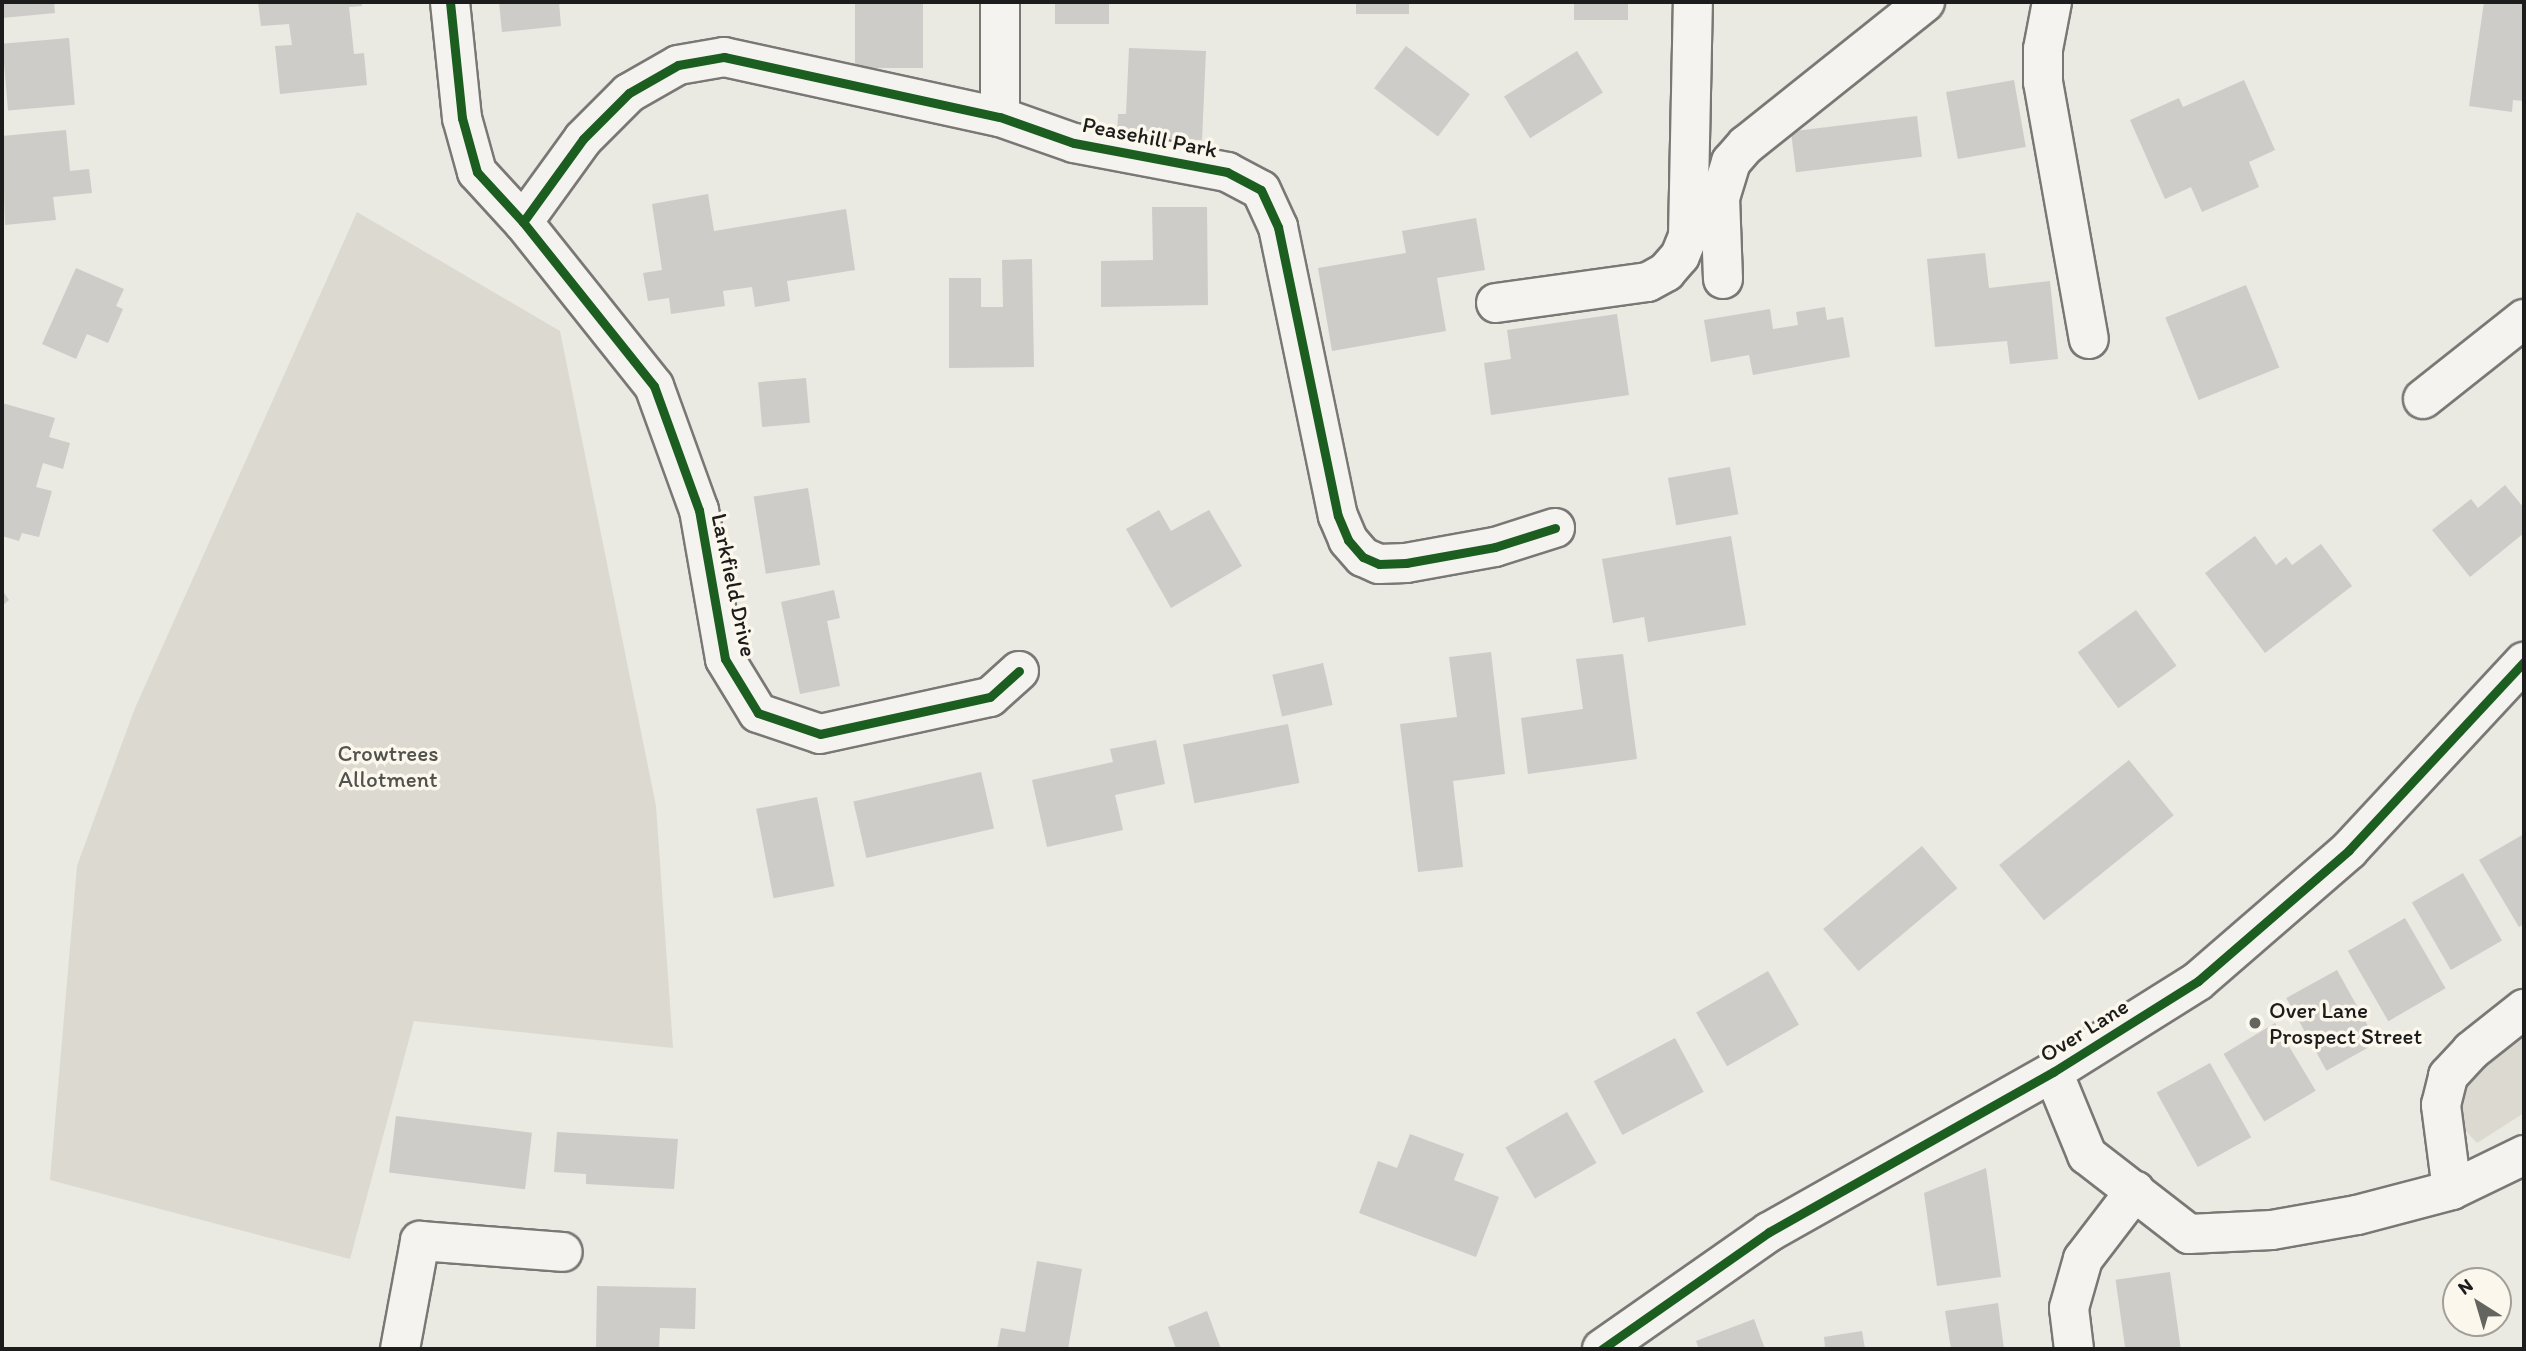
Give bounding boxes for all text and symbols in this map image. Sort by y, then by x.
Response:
street label: Peasehill Park [1080,110,1220,164]
street label: Larkfield Drive [705,511,763,659]
park label: Crowtrees Allotment [337,739,439,793]
street label: Over Lane [2034,992,2134,1068]
place label: Over Lane Prospect Street [2269,996,2422,1050]
marker: Over Lane Prospect Street [2247,1015,2263,1031]
north arrow [2442,1267,2512,1337]
text: N [2453,1273,2477,1299]

